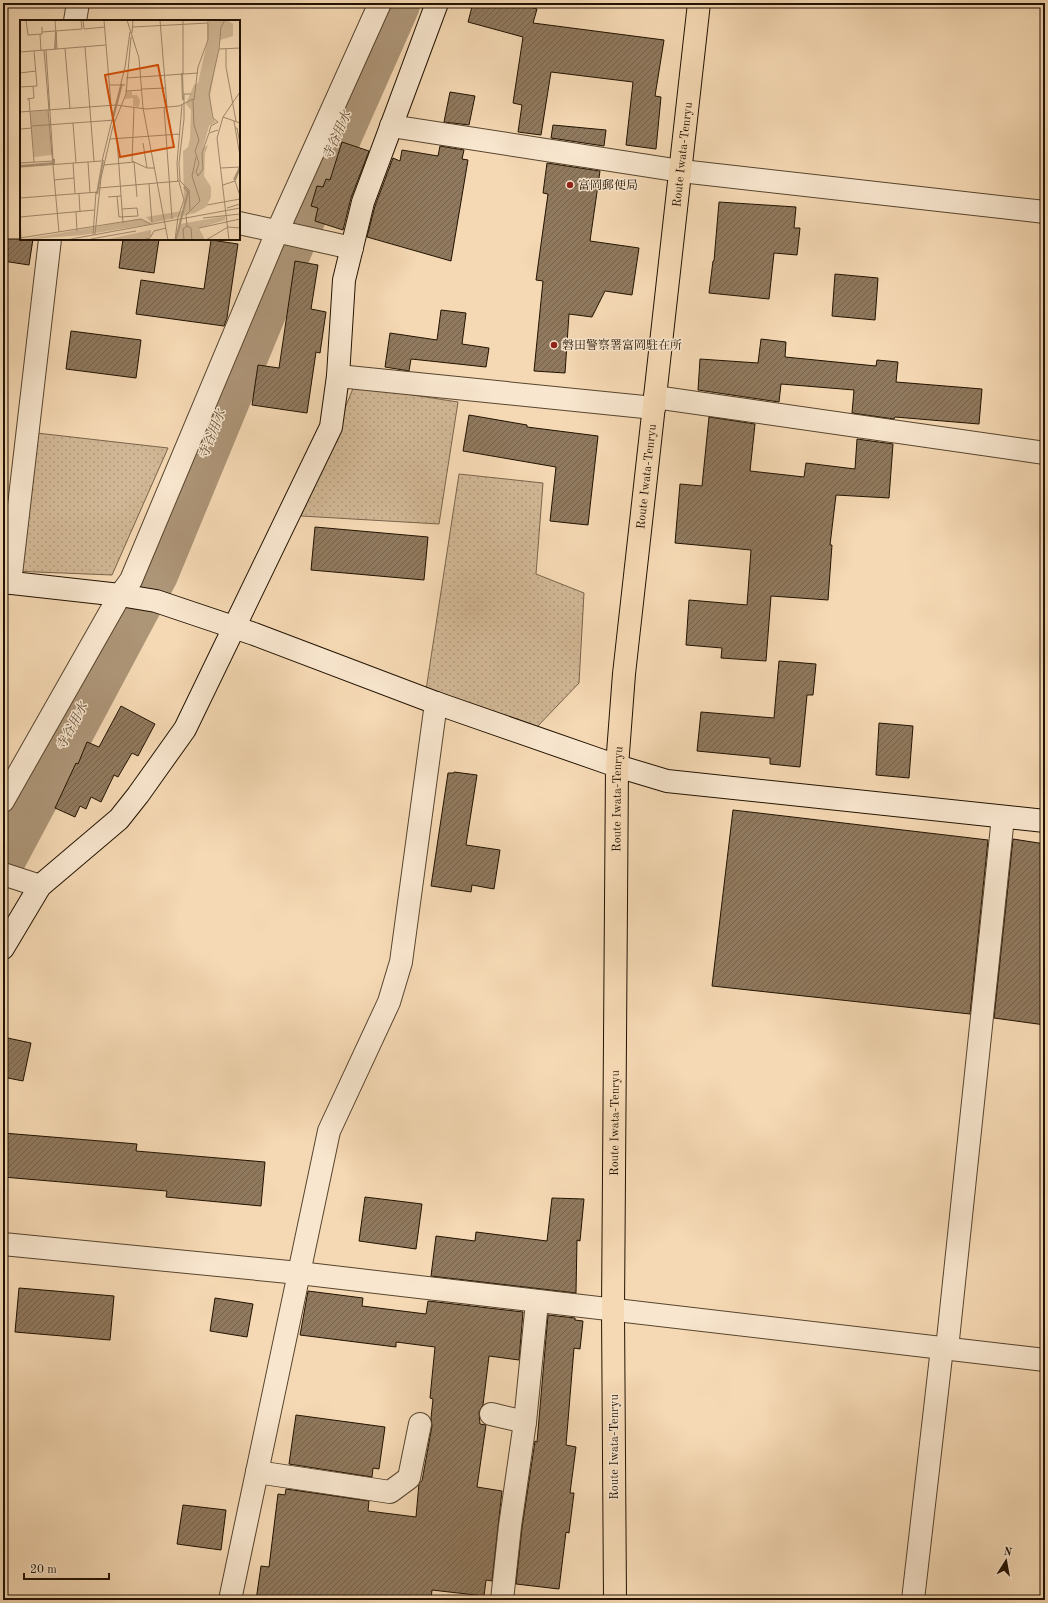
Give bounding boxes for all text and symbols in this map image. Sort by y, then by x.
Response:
inset map [20,20,240,240]
street label: Route Iwata-Tenryu [671,101,695,208]
water label: 寺谷用水 [320,107,355,162]
place label: 富岡郵便局 [578,178,638,192]
marker: 富岡郵便局 [565,180,575,190]
place label: 磐田警察署富岡駐在所 [562,338,682,352]
marker: 磐田警察署富岡駐在所 [549,340,559,350]
water label: 寺谷用水 [196,406,229,461]
street label: Route Iwata-Tenryu [635,423,659,530]
water label: 寺谷用水 [53,698,91,753]
street label: Route Iwata-Tenryu [611,745,626,852]
street label: Route Iwata-Tenryu [609,1070,622,1176]
street label: Route Iwata-Tenryu [609,1394,621,1500]
north arrow [986,1541,1026,1581]
text: N [1002,1546,1013,1559]
scale bar [24,1555,109,1581]
text: 20 m [30,1564,57,1576]

